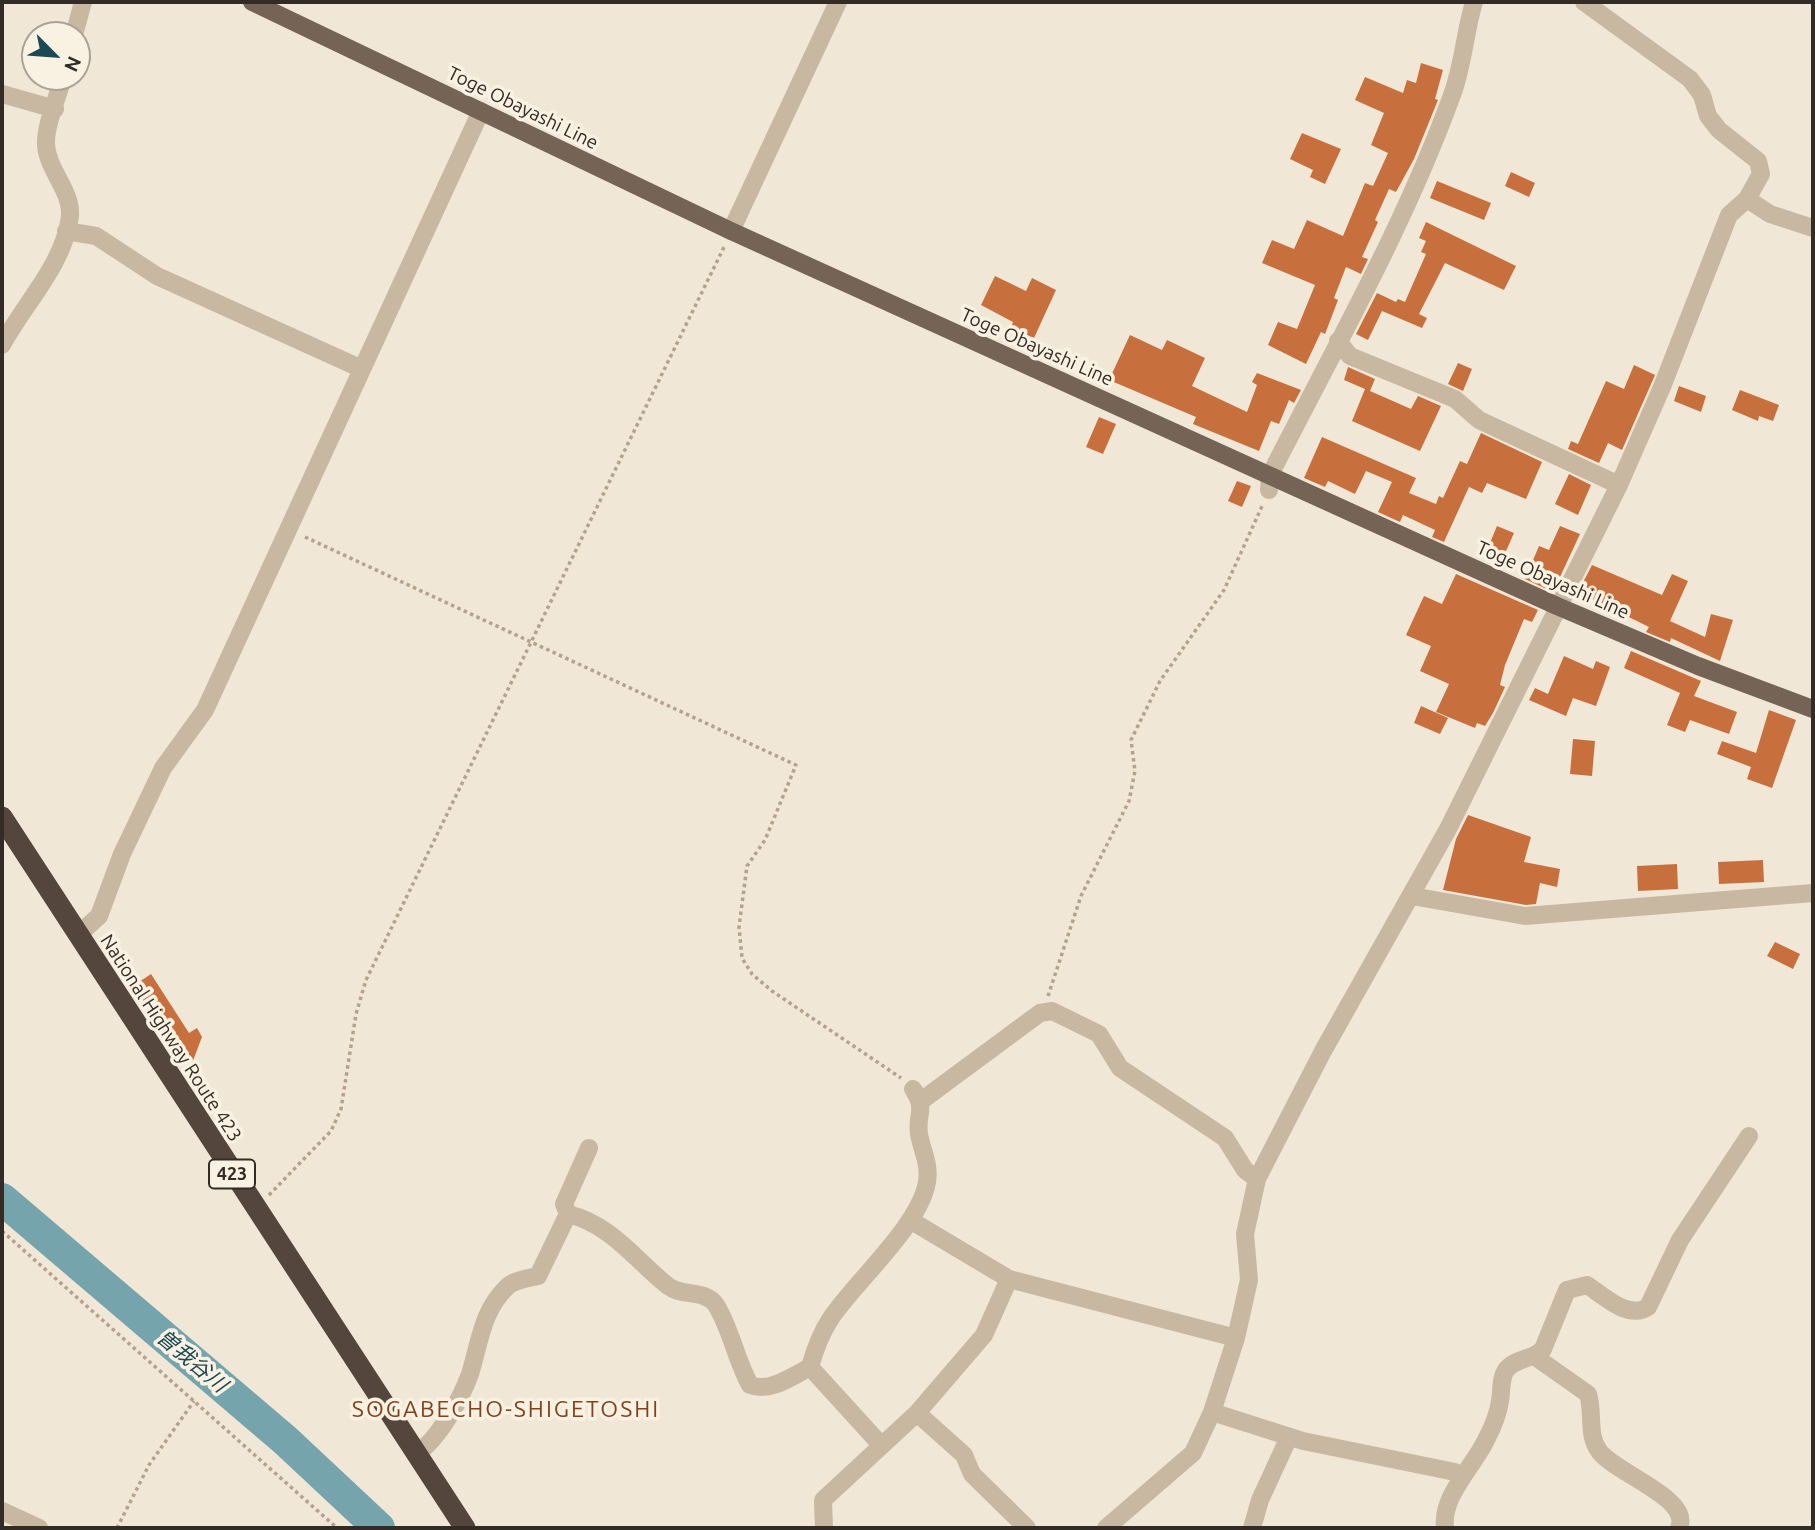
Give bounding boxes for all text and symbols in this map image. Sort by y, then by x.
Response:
north arrow [21,21,91,91]
text: N [60,53,86,75]
street label: Toge Obayashi Line [444,62,602,154]
street label: Toge Obayashi Line [957,303,1117,391]
street label: Toge Obayashi Line [1473,536,1633,624]
street label: National Highway Route 423 [95,930,247,1146]
road number: 423 [209,1160,255,1189]
water label: 曽我谷川 [152,1324,232,1398]
district label: SOGABECHO-SHIGETOSHI [354,1395,658,1423]

